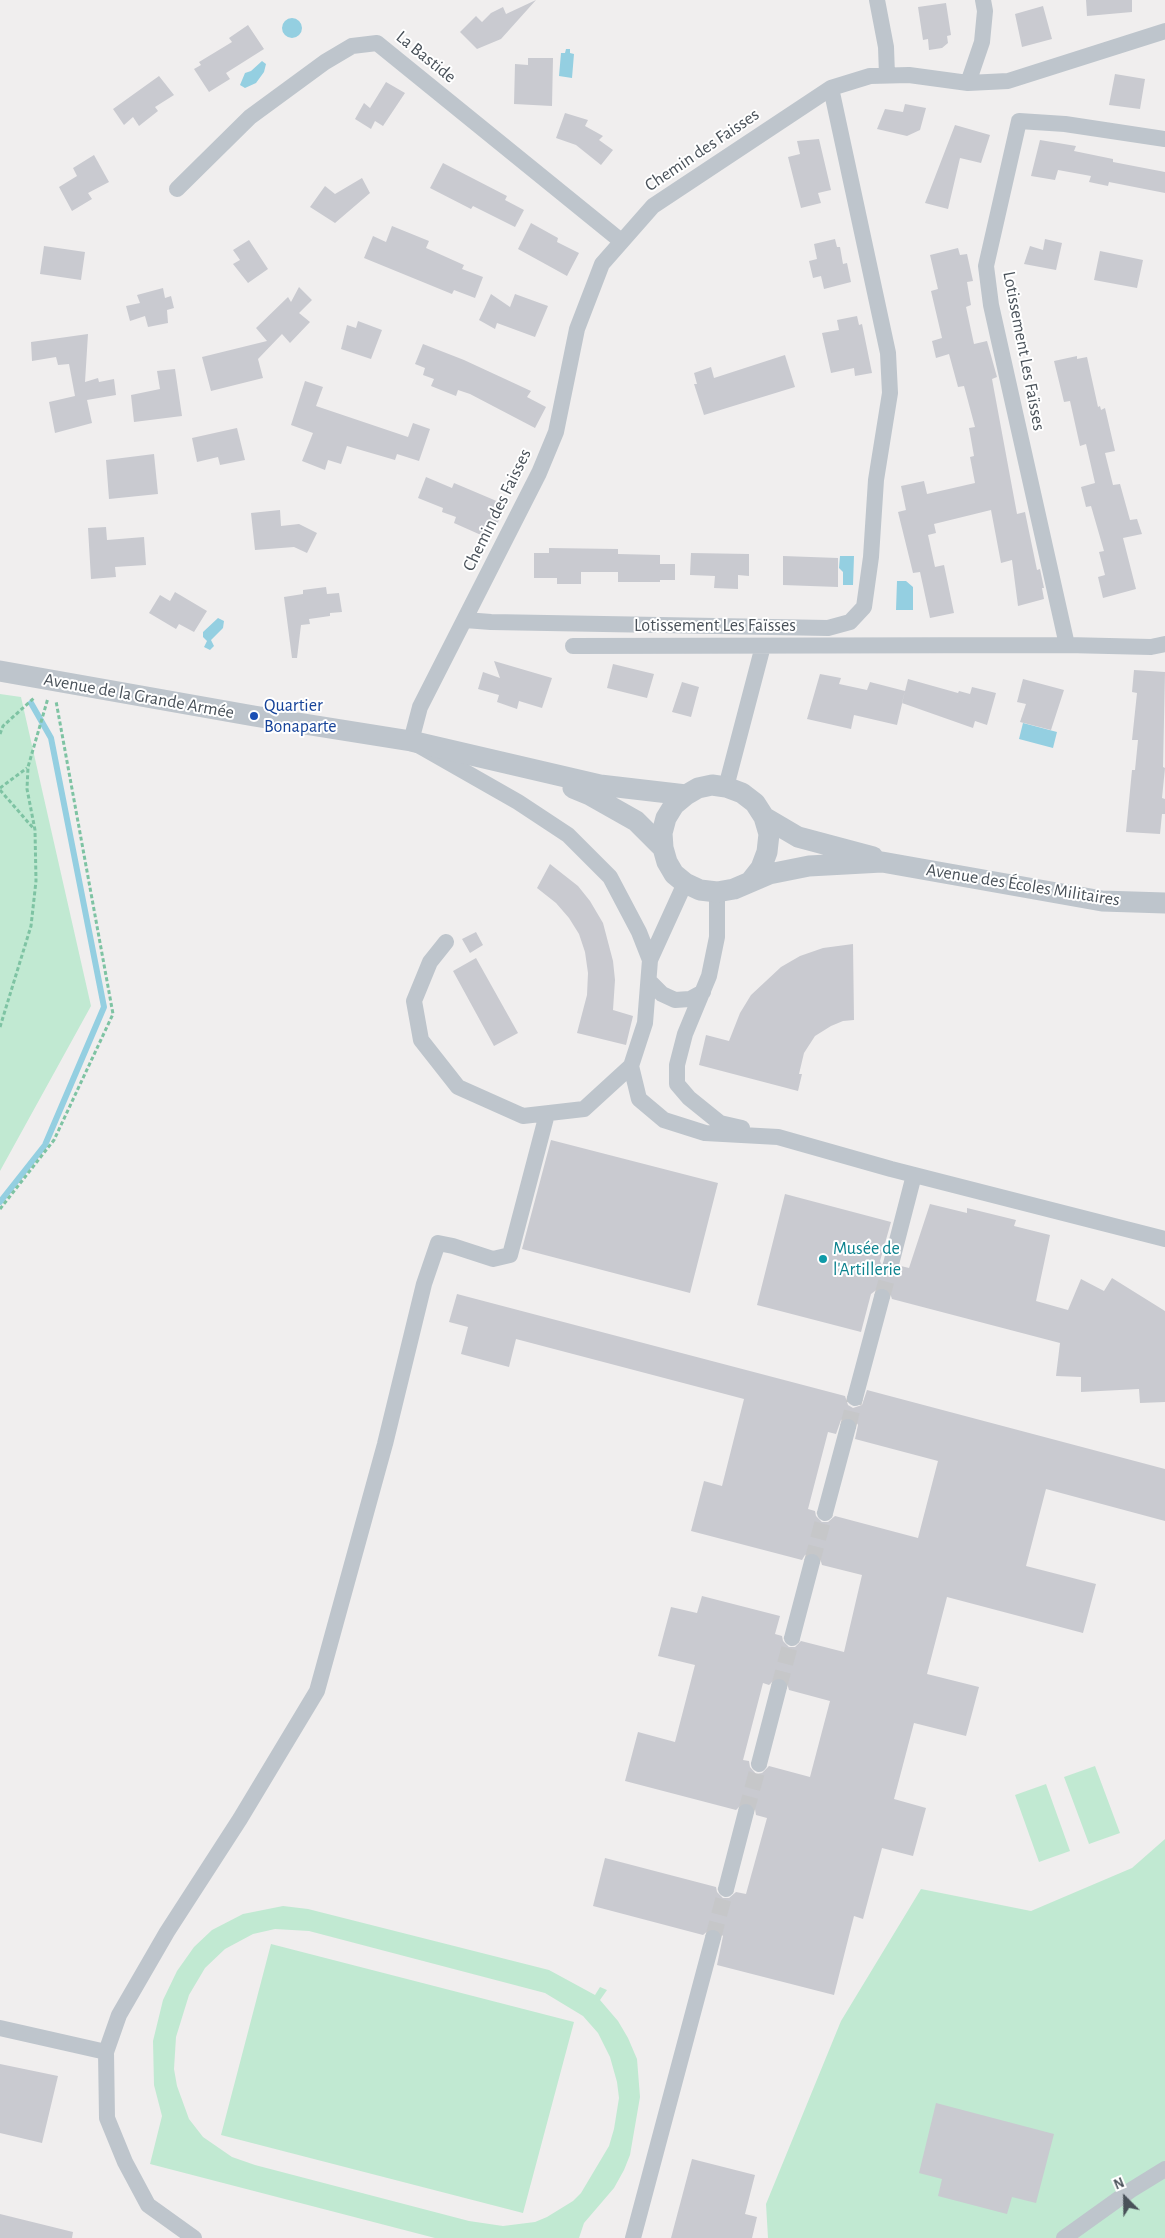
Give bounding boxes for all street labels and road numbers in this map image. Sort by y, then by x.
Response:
street label: La Bastide [392,26,460,88]
street label: Chemin des Faisses [641,104,763,196]
street label: Lotissement Les Faïsses [998,269,1050,433]
street label: Chemin des Faisses [458,445,536,575]
street label: Lotissement Les Faïsses [634,615,796,637]
street label: Avenue de la Grande Armée [42,669,236,723]
street label: Avenue des Écoles Militaires [925,859,1121,911]

